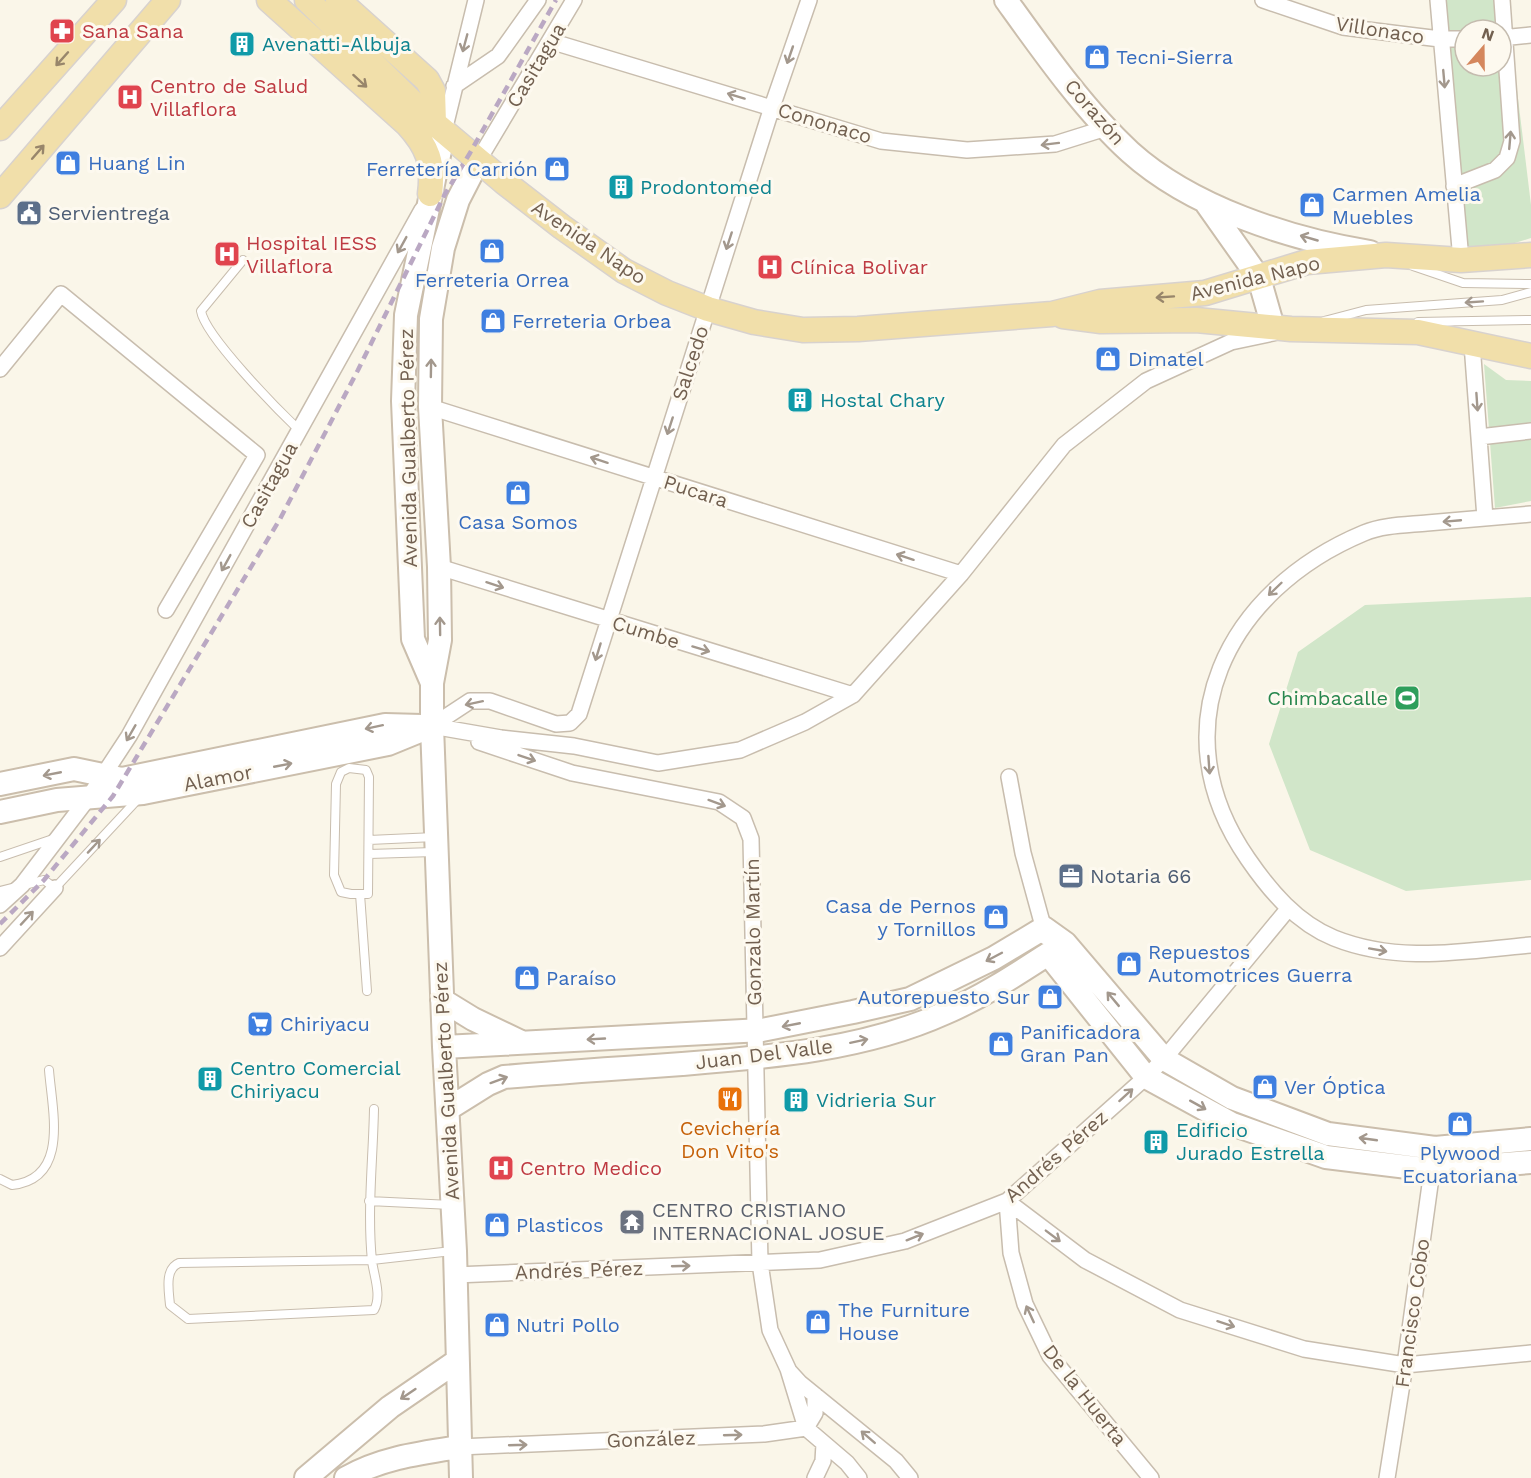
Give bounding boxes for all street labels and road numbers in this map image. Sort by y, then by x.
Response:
street label: Villonaco [1334,11,1426,49]
street label: Casitagua [501,18,571,112]
street label: Corazón [1060,74,1130,150]
street label: Cononaco [775,97,875,149]
street label: Avenida Napo [527,195,651,289]
street label: Avenida Napo [1188,250,1322,306]
street label: Salcedo [667,323,713,403]
street label: Avenida Gualberto Pérez [394,328,422,568]
street label: Casitagua [235,438,303,532]
street label: Pucara [661,469,731,513]
street label: Cumbe [609,610,683,654]
street label: Alamor [181,760,255,796]
street label: Gonzalo Martín [740,858,766,1006]
street label: Avenida Gualberto Pérez [428,961,464,1201]
street label: Juan Del Valle [694,1034,834,1074]
street label: Andrés Pérez [1000,1105,1112,1207]
street label: Francisco Cobo [1390,1237,1434,1389]
street label: Andrés Pérez [514,1256,644,1284]
street label: De la Huerta [1038,1339,1132,1451]
street label: González [606,1425,696,1453]

